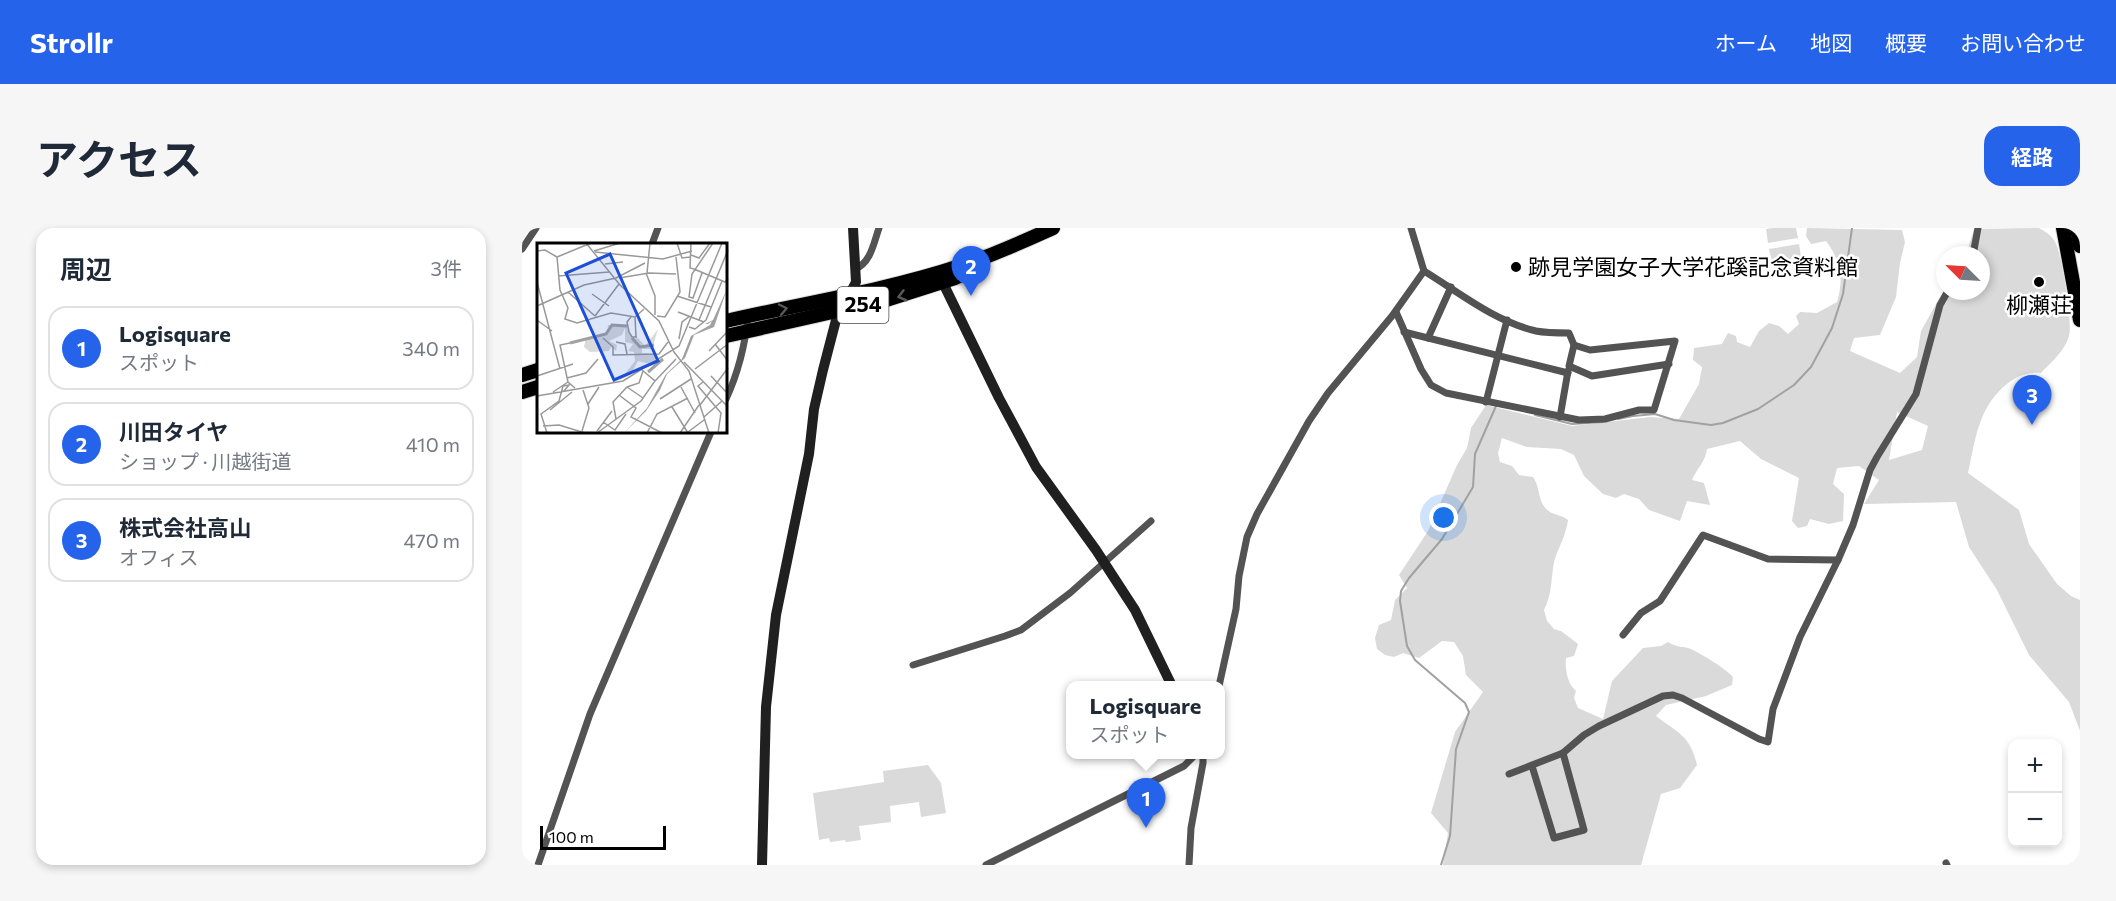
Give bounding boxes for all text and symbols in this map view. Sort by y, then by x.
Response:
text: Strollr [30,25,113,59]
text: ホーム [1715,30,1777,55]
text: 地図 [1810,30,1852,55]
text: 概要 [1885,30,1927,55]
text: お問い合わせ [1960,30,2086,55]
button: 経路 [1984,126,2080,186]
text: アクセス [36,132,202,184]
inset map [537,243,728,434]
north arrow [1936,246,1990,300]
pin: 2 [952,247,990,296]
text: 周辺 [60,253,112,284]
place label: 跡見学園女子大学花蹊記念資料館 [1528,253,1858,280]
text: 3件 [431,256,462,280]
marker: 跡見学園女子大学花蹊記念資料館 [1509,260,1523,274]
marker: 柳瀬荘 [2032,275,2046,289]
road number: 254 [838,287,888,323]
one-way arrow [897,288,907,301]
place label: 柳瀬荘 [2006,291,2072,318]
one-way arrow [778,303,788,316]
text: Logisquare [119,320,231,347]
text: 1 [77,336,86,360]
text: 340 m [402,336,460,360]
text: スポット [119,350,199,374]
pin: 3 [2012,376,2052,425]
text: 川田タイヤ [119,418,228,445]
text: 2 [76,432,87,456]
text: 410 m [406,432,460,456]
text: ショップ · 川越街道 [119,449,291,473]
your location [1429,503,1458,532]
text: 株式会社高山 [119,514,251,541]
text: 3 [76,528,87,552]
text: 470 m [404,528,460,552]
text: オフィス [119,545,199,569]
popup [1066,681,1225,759]
text: Logisquare [1090,692,1201,719]
text: スポット [1090,722,1170,746]
map controls [2008,739,2062,847]
button: + [2008,739,2062,793]
pin: 1 [1126,778,1166,828]
button: − [2008,793,2062,847]
scale bar [540,823,666,850]
text: 100 m [549,827,594,846]

